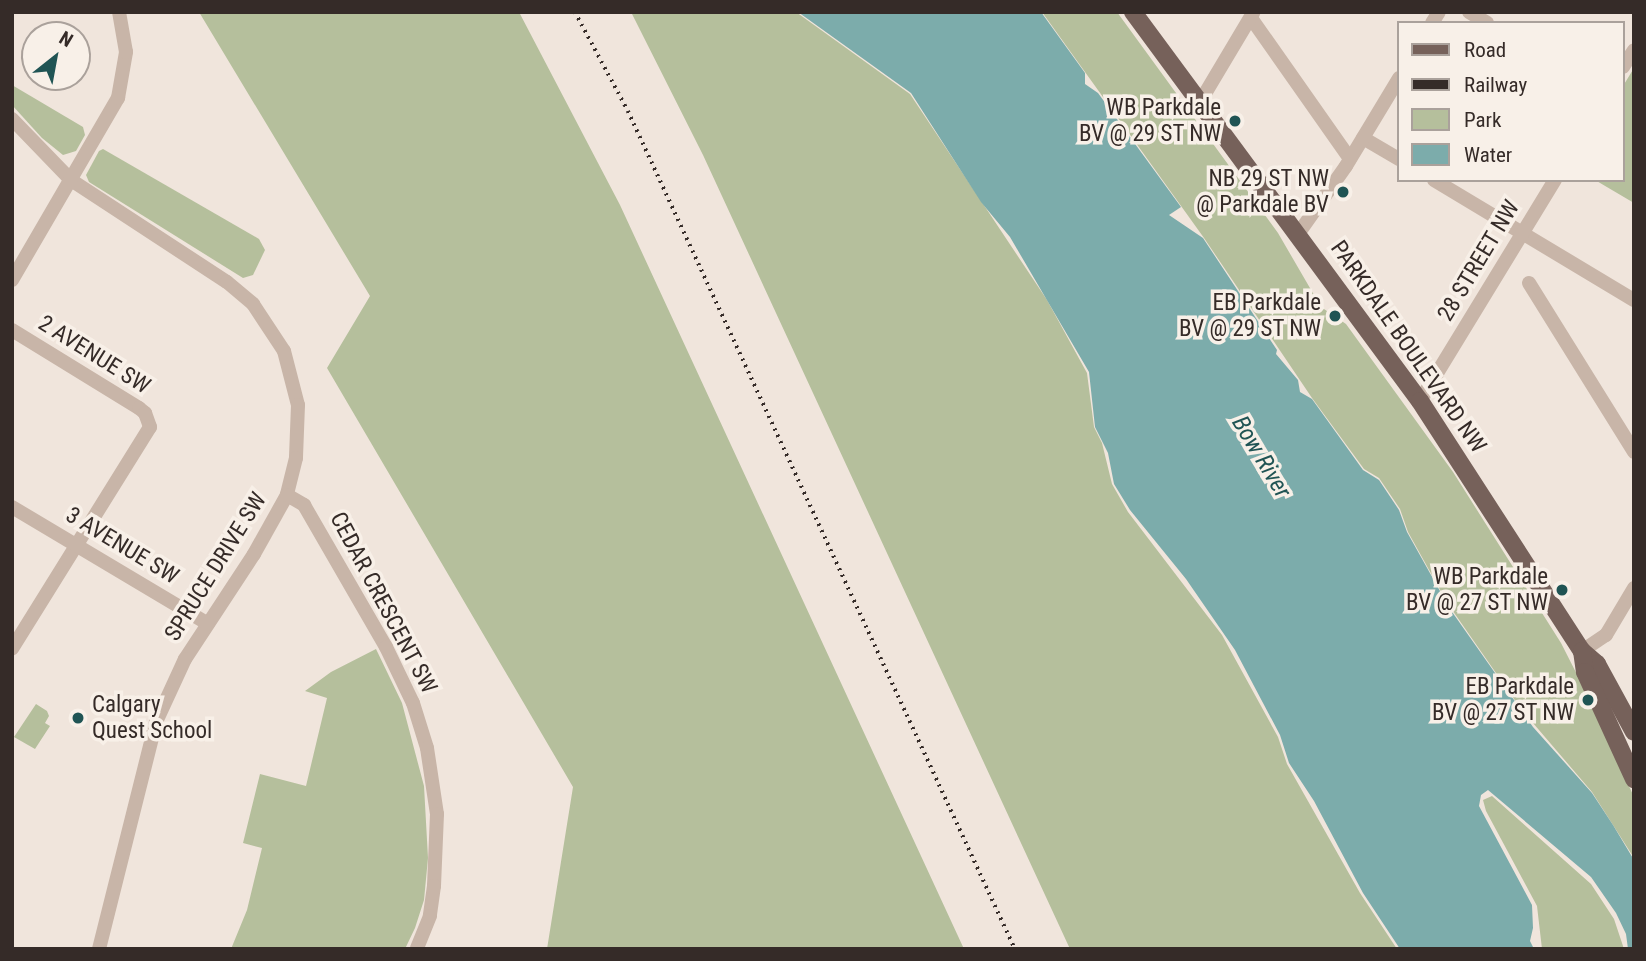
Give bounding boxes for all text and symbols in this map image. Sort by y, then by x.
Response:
north arrow [21,21,91,91]
legend [1398,21,1625,182]
text: N [55,26,77,52]
text: Road [1464,38,1506,62]
text: Railway [1464,73,1527,97]
place label: WB Parkdale BV @ 29 ST NW [1079,94,1221,148]
text: Park [1464,108,1501,132]
marker: WB Parkdale BV @ 29 ST NW [1227,113,1243,129]
text: Water [1464,143,1512,167]
place label: NB 29 ST NW @ Parkdale BV [1196,165,1329,219]
marker: NB 29 ST NW @ Parkdale BV [1335,184,1351,200]
street label: 28 STREET NW [1432,196,1526,326]
street label: PARKDALE BOULEVARD NW [1324,236,1492,458]
place label: EB Parkdale BV @ 29 ST NW [1179,289,1321,343]
marker: EB Parkdale BV @ 29 ST NW [1327,308,1343,324]
street label: 2 AVENUE SW [33,310,155,400]
water label: Bow River [1225,411,1297,503]
street label: SPRUCE DRIVE SW [159,488,273,646]
street label: 3 AVENUE SW [61,502,183,590]
street label: CEDAR CRESCENT SW [323,507,443,699]
place label: WB Parkdale BV @ 27 ST NW [1406,563,1548,617]
marker: WB Parkdale BV @ 27 ST NW [1554,582,1570,598]
place label: EB Parkdale BV @ 27 ST NW [1432,673,1574,727]
place label: Calgary Quest School [92,691,212,745]
marker: EB Parkdale BV @ 27 ST NW [1580,692,1596,708]
marker: Calgary Quest School [70,710,86,726]

